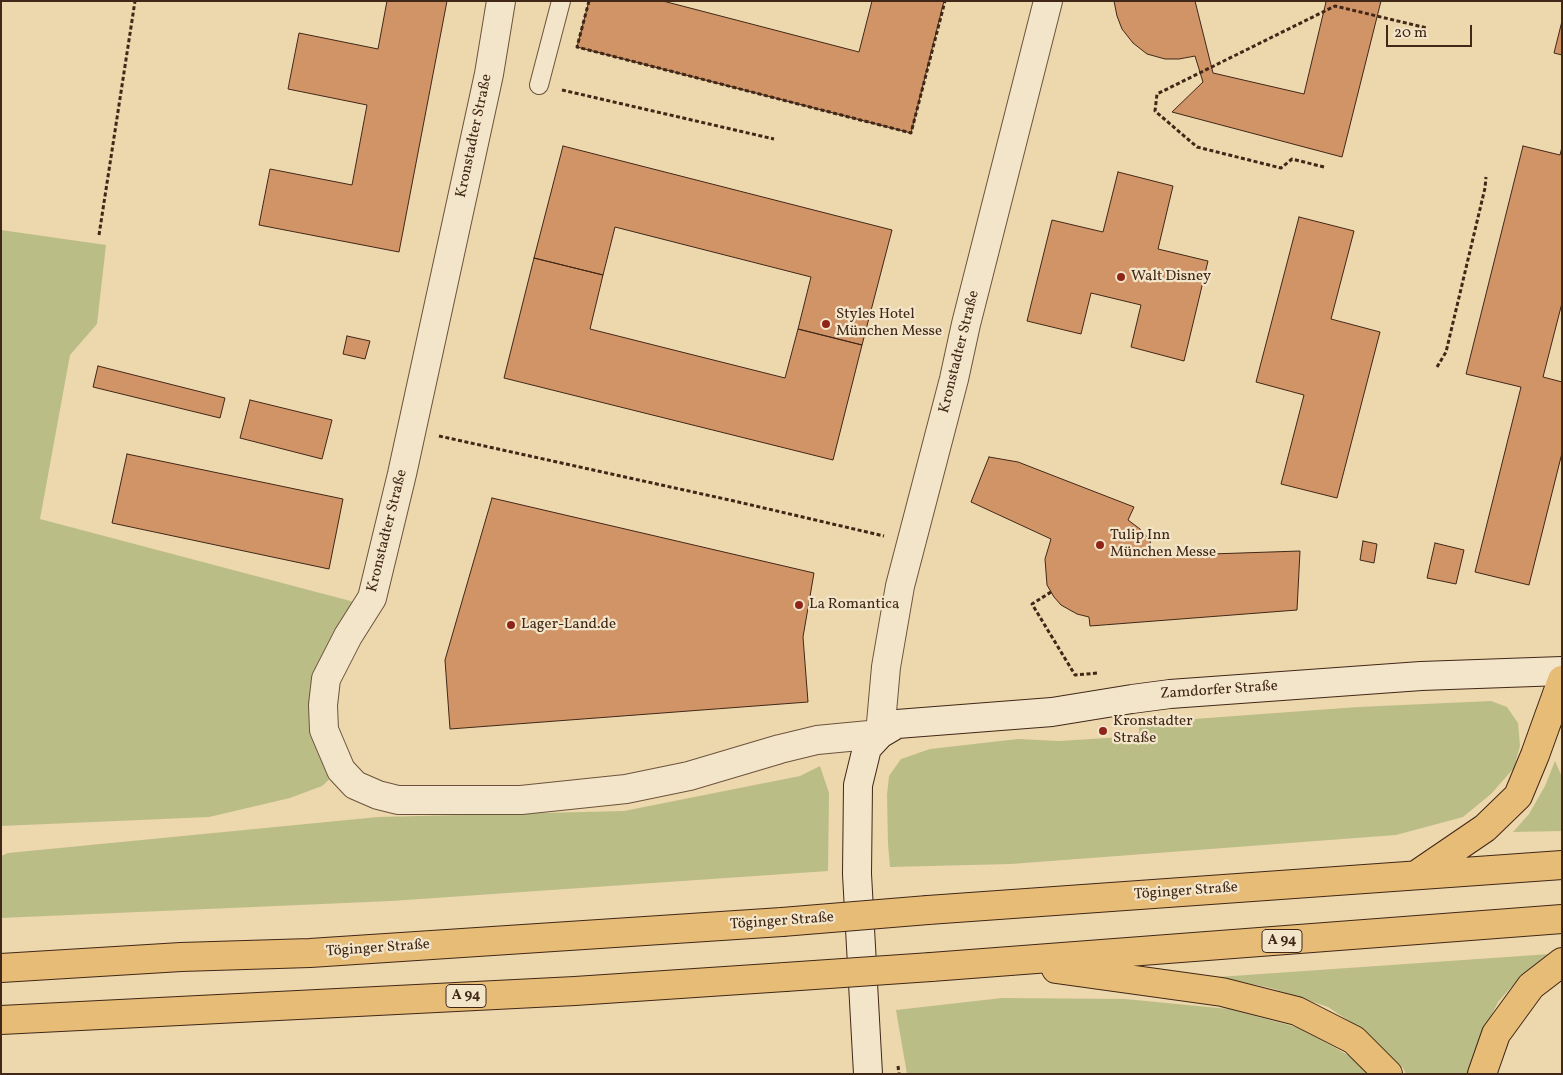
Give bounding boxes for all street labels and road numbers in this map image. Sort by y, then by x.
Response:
street label: Kronstadter Straße [453,73,497,199]
street label: Kronstadter Straße [936,289,984,415]
street label: Kronstadter Straße [364,468,412,594]
street label: Zamdorfer Straße [1160,678,1278,704]
street label: Töginger Straße [1133,879,1239,905]
street label: Töginger Straße [729,909,835,935]
road number: A 94 [1262,929,1302,952]
street label: Töginger Straße [325,936,431,962]
road number: A 94 [446,984,486,1008]

